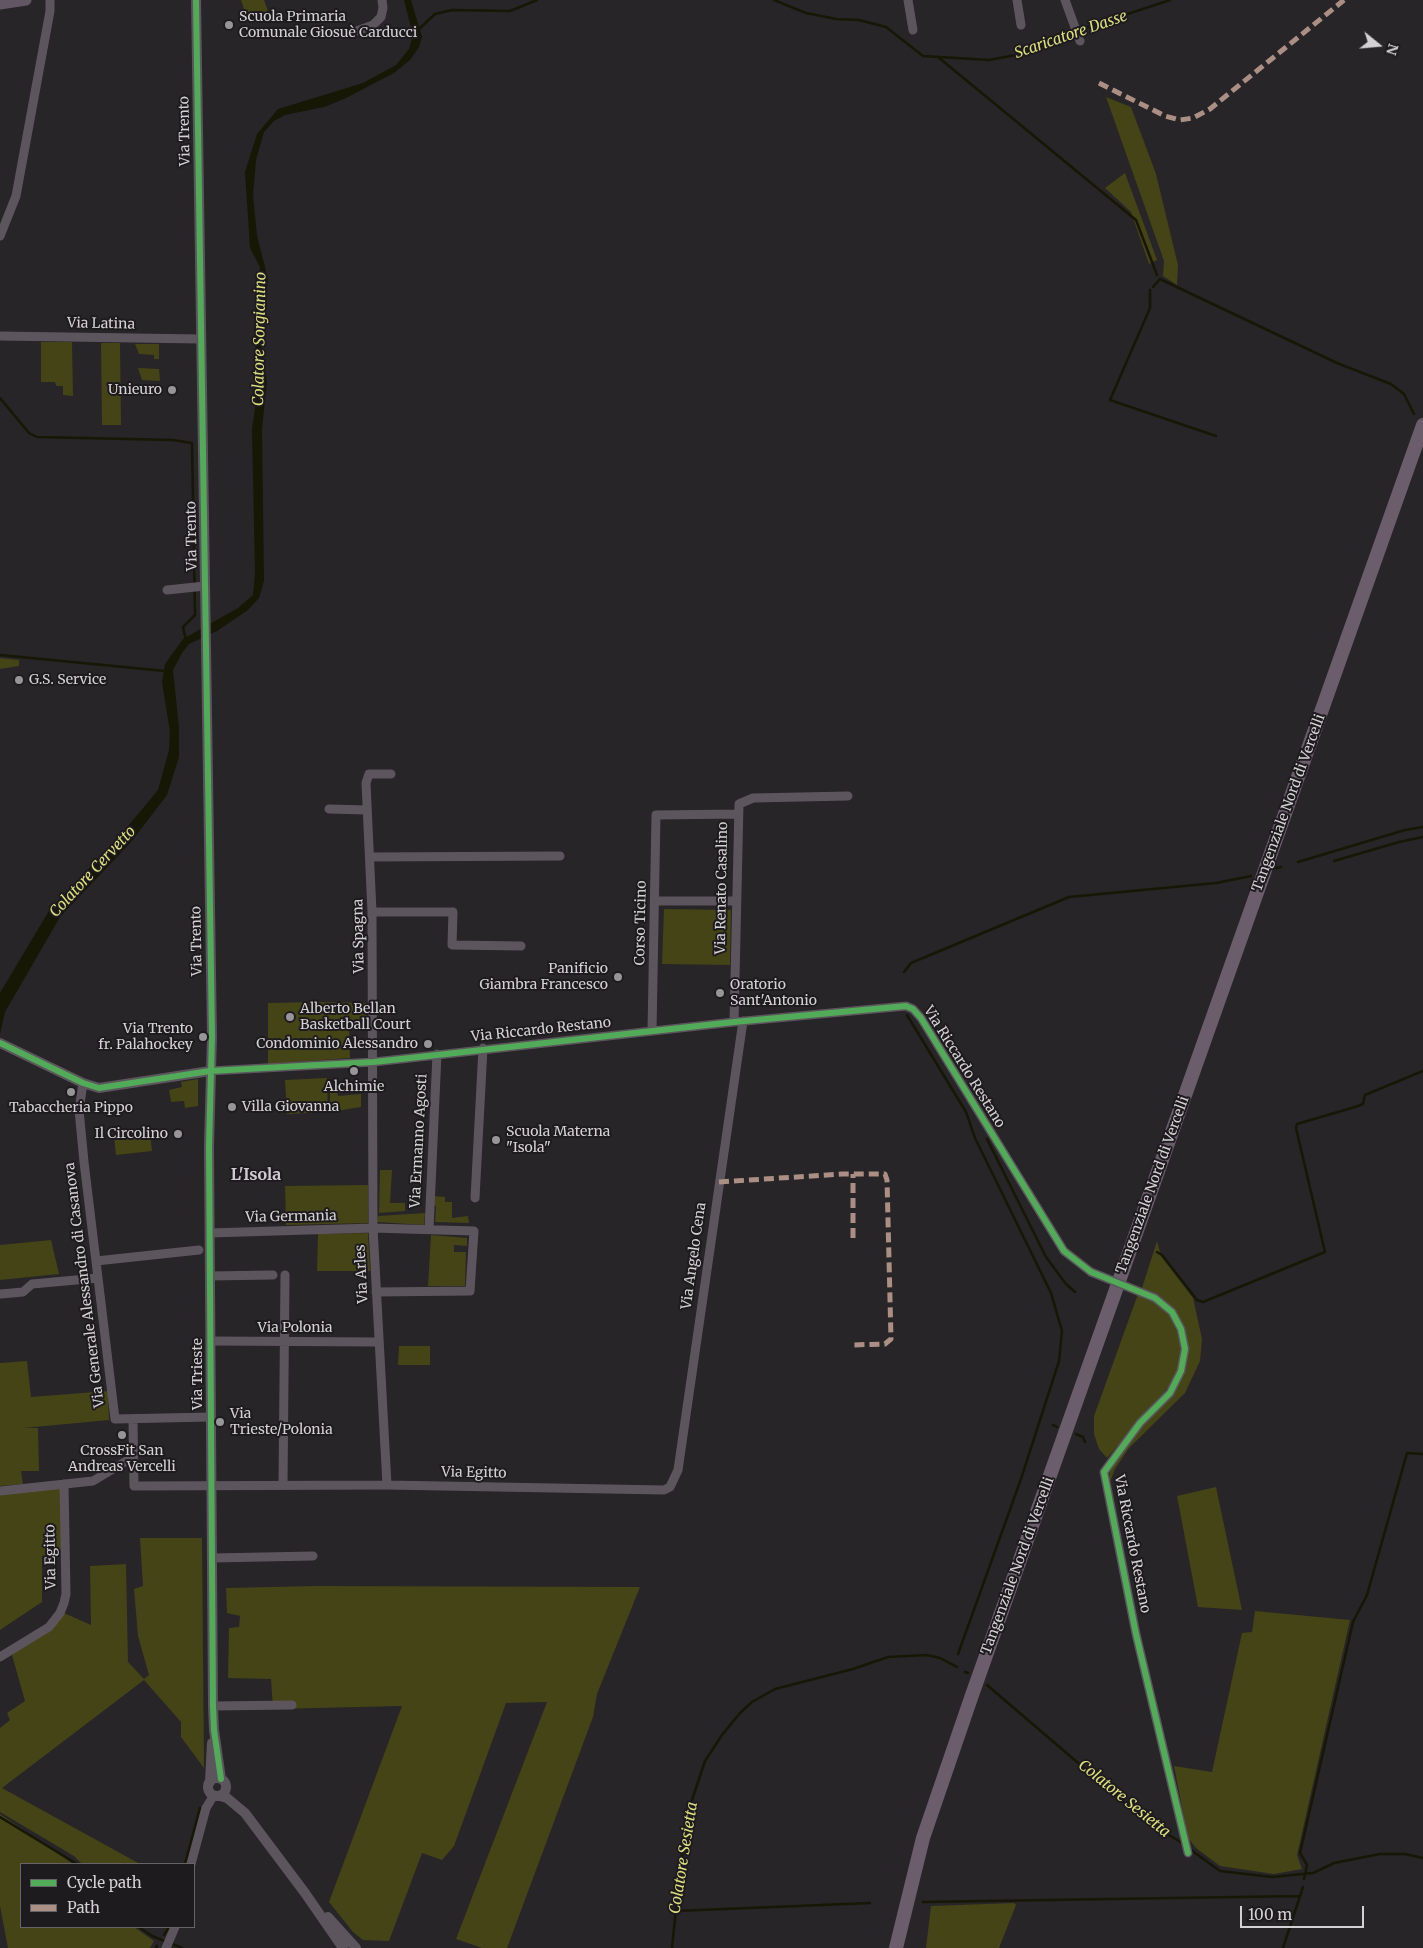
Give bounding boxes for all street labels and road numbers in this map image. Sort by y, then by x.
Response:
street label: Via Trento [176,96,194,166]
street label: Via Latina [67,315,135,333]
street label: Via Trento [183,501,201,571]
street label: Tangenziale Nord di Vercelli [1249,712,1329,894]
street label: Via Renato Casalino [712,822,732,954]
street label: Corso Ticino [632,880,650,966]
street label: Via Spagna [350,899,368,973]
street label: Via Trento [188,906,206,976]
street label: Via Riccardo Restano [920,1003,1008,1131]
street label: Via Riccardo Restano [470,1014,612,1046]
street label: Via Ermanno Agosti [407,1073,431,1209]
street label: Tangenziale Nord di Vercelli [1113,1094,1193,1276]
street label: Via Generale Alessandro di Casanova [62,1162,108,1408]
street label: Via Angelo Cena [678,1201,710,1311]
street label: Via Germania [245,1208,337,1226]
street label: Via Arles [352,1244,372,1304]
street label: Via Polonia [257,1320,333,1336]
street label: Via Trieste [190,1338,206,1410]
street label: Via Egitto [441,1464,507,1482]
street label: Via Riccardo Restano [1110,1473,1154,1615]
street label: Tangenziale Nord di Vercelli [978,1475,1058,1657]
street label: Via Egitto [42,1524,60,1590]

